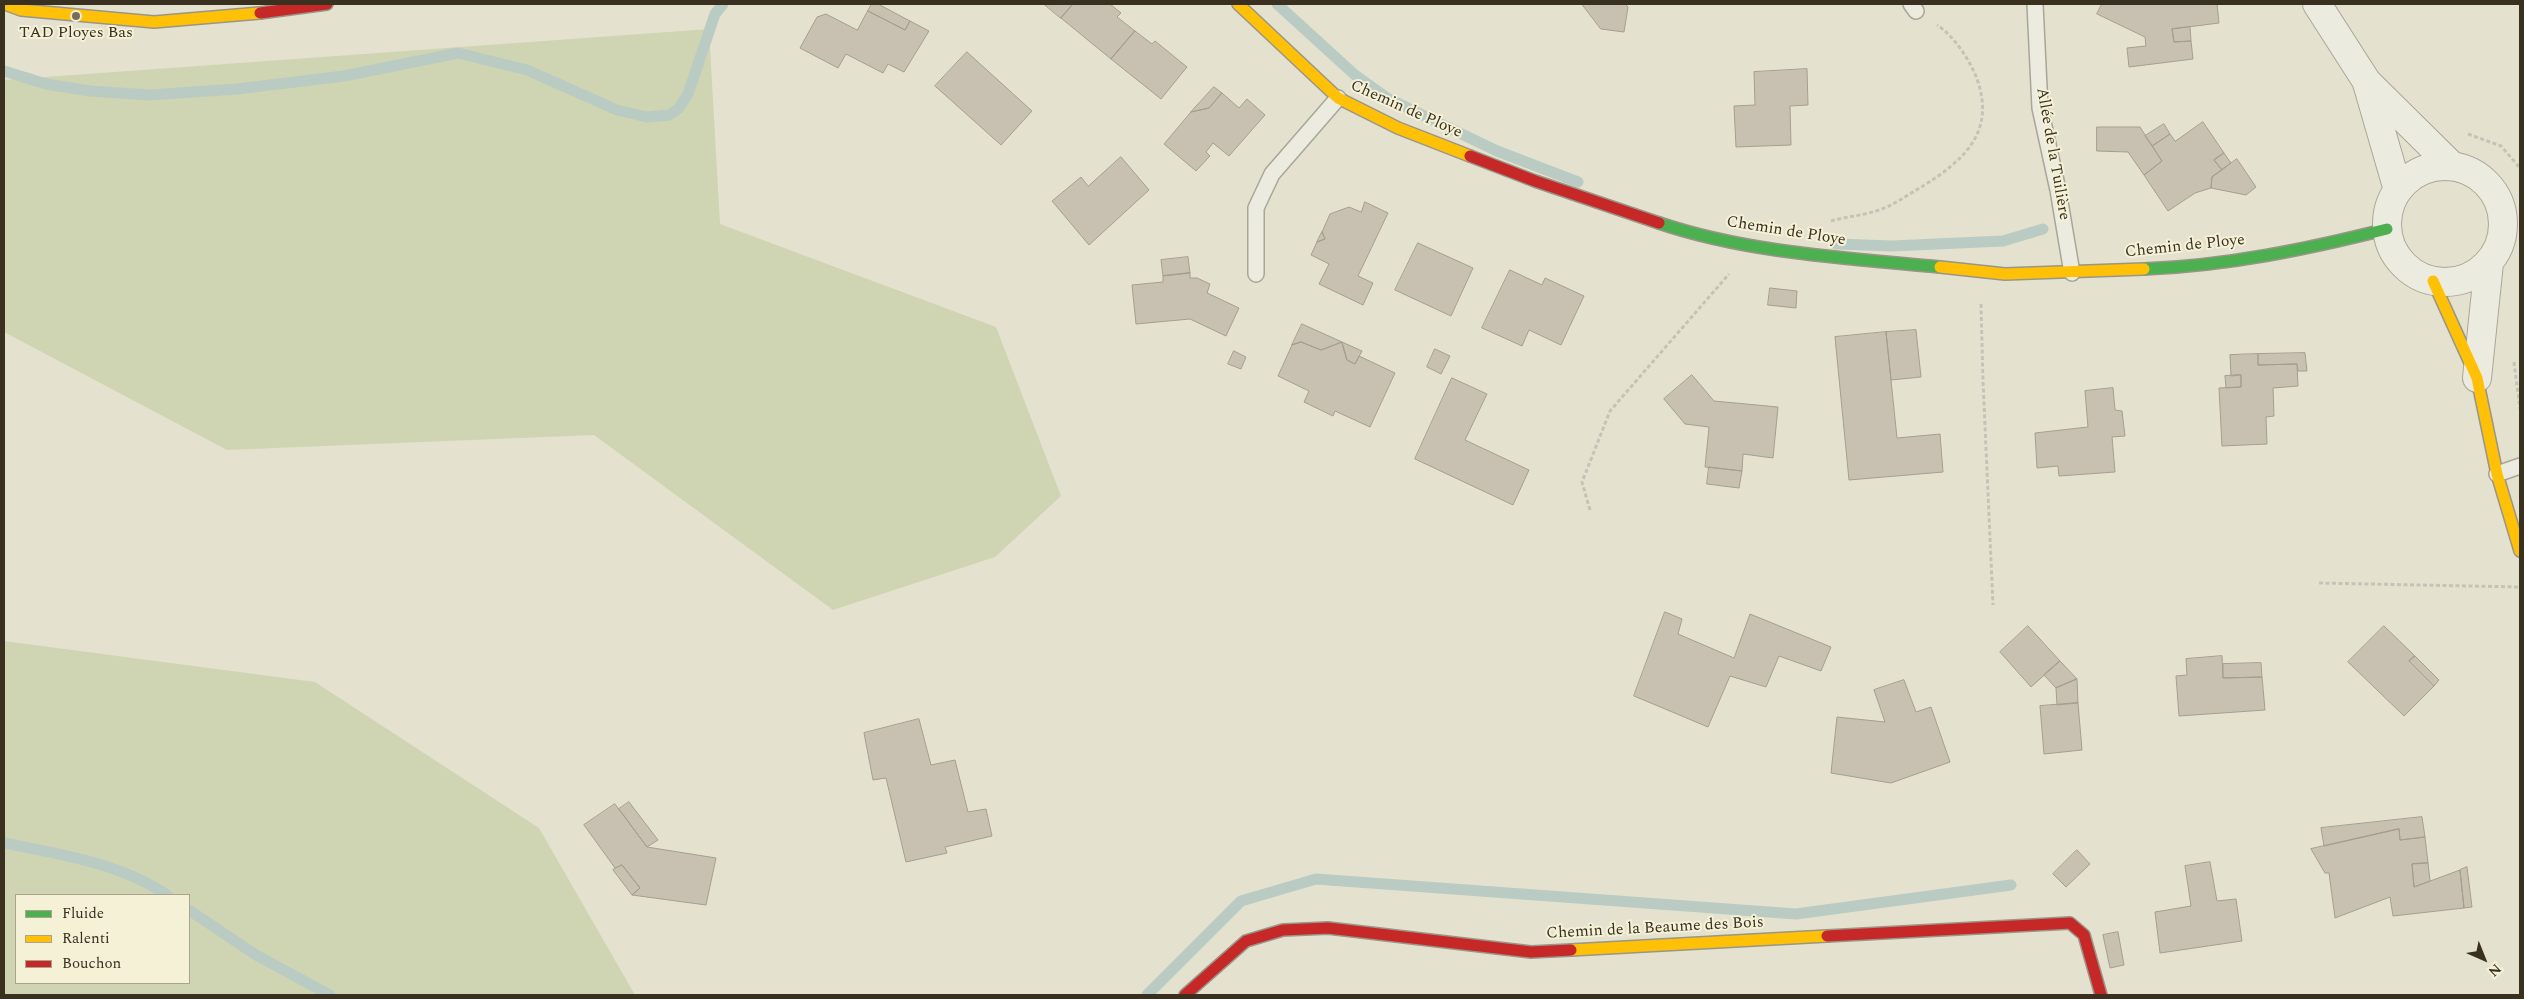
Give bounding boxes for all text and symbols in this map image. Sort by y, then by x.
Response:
marker: TAD Ployes Bas [70,10,82,22]
place label: TAD Ployes Bas [19,24,133,44]
street label: Chemin de Ploye [1347,77,1465,143]
street label: Allée de la Tuilière [2031,86,2073,222]
street label: Chemin de Ploye [1725,213,1847,251]
street label: Chemin de Ploye [2124,231,2246,263]
legend [15,894,190,984]
text: Fluide [62,902,104,925]
street label: Chemin de la Beaume des Bois [1546,914,1764,944]
text: Ralenti [62,927,110,950]
north arrow [2459,934,2509,984]
text: Bouchon [62,952,121,975]
text: N [2483,959,2506,982]

